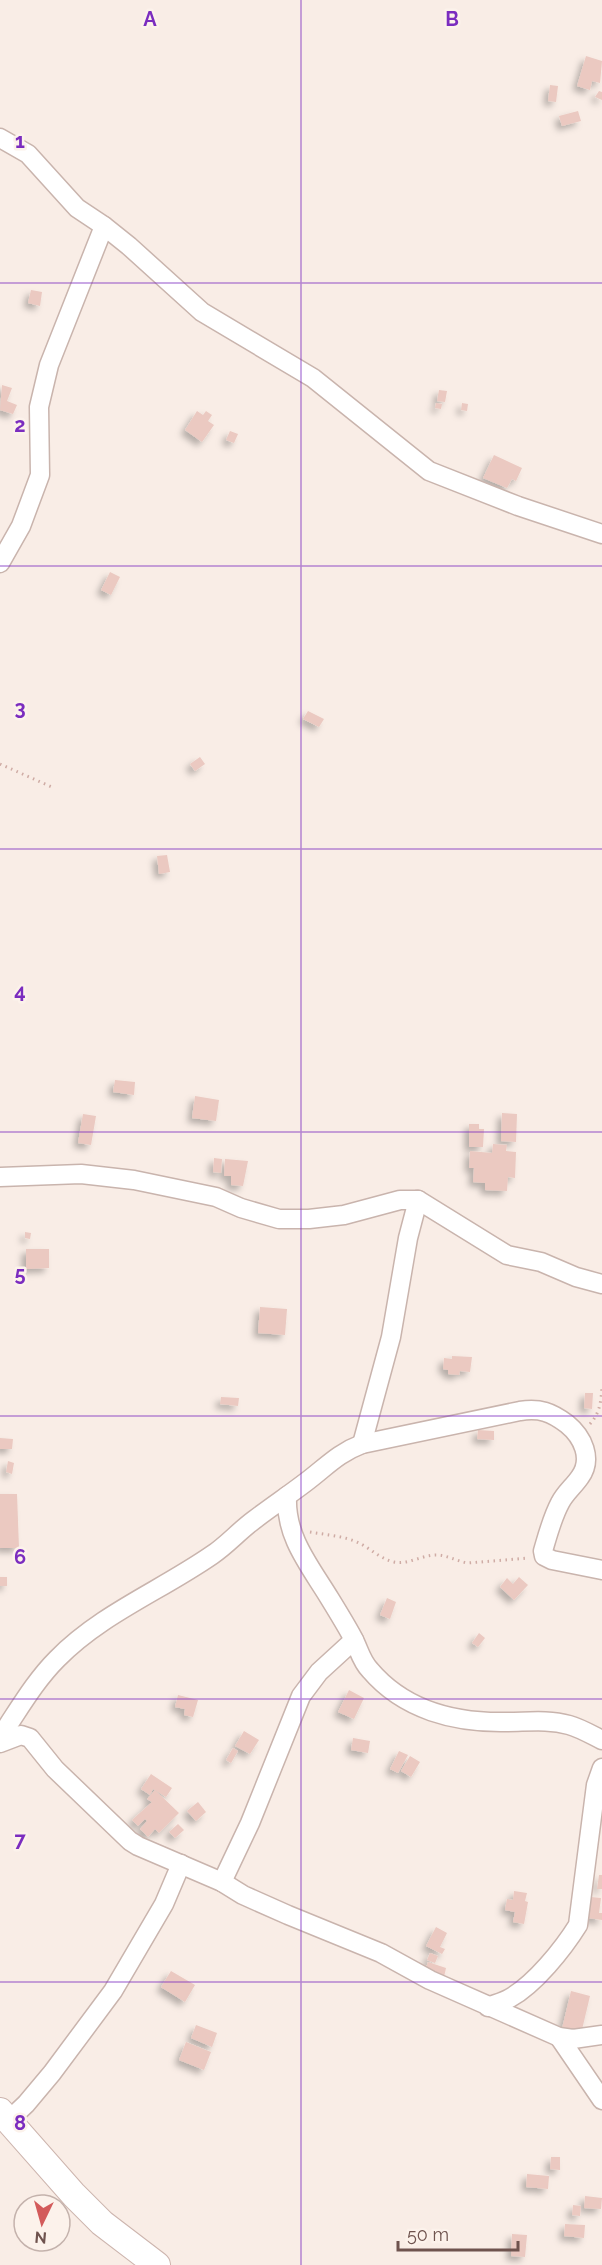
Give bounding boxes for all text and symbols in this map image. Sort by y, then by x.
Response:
text: A [143,7,157,31]
text: B [445,7,459,31]
text: 1 [15,129,25,153]
text: 2 [14,413,26,437]
text: 3 [14,696,26,720]
text: 4 [14,979,26,1003]
text: 5 [14,1262,26,1286]
text: 6 [14,1545,26,1569]
text: 7 [14,1828,26,1852]
text: 8 [14,2111,26,2135]
north arrow [12,2193,72,2253]
scale bar [398,2214,518,2252]
text: 50 m [407,2224,449,2245]
text: N [34,2227,48,2247]

